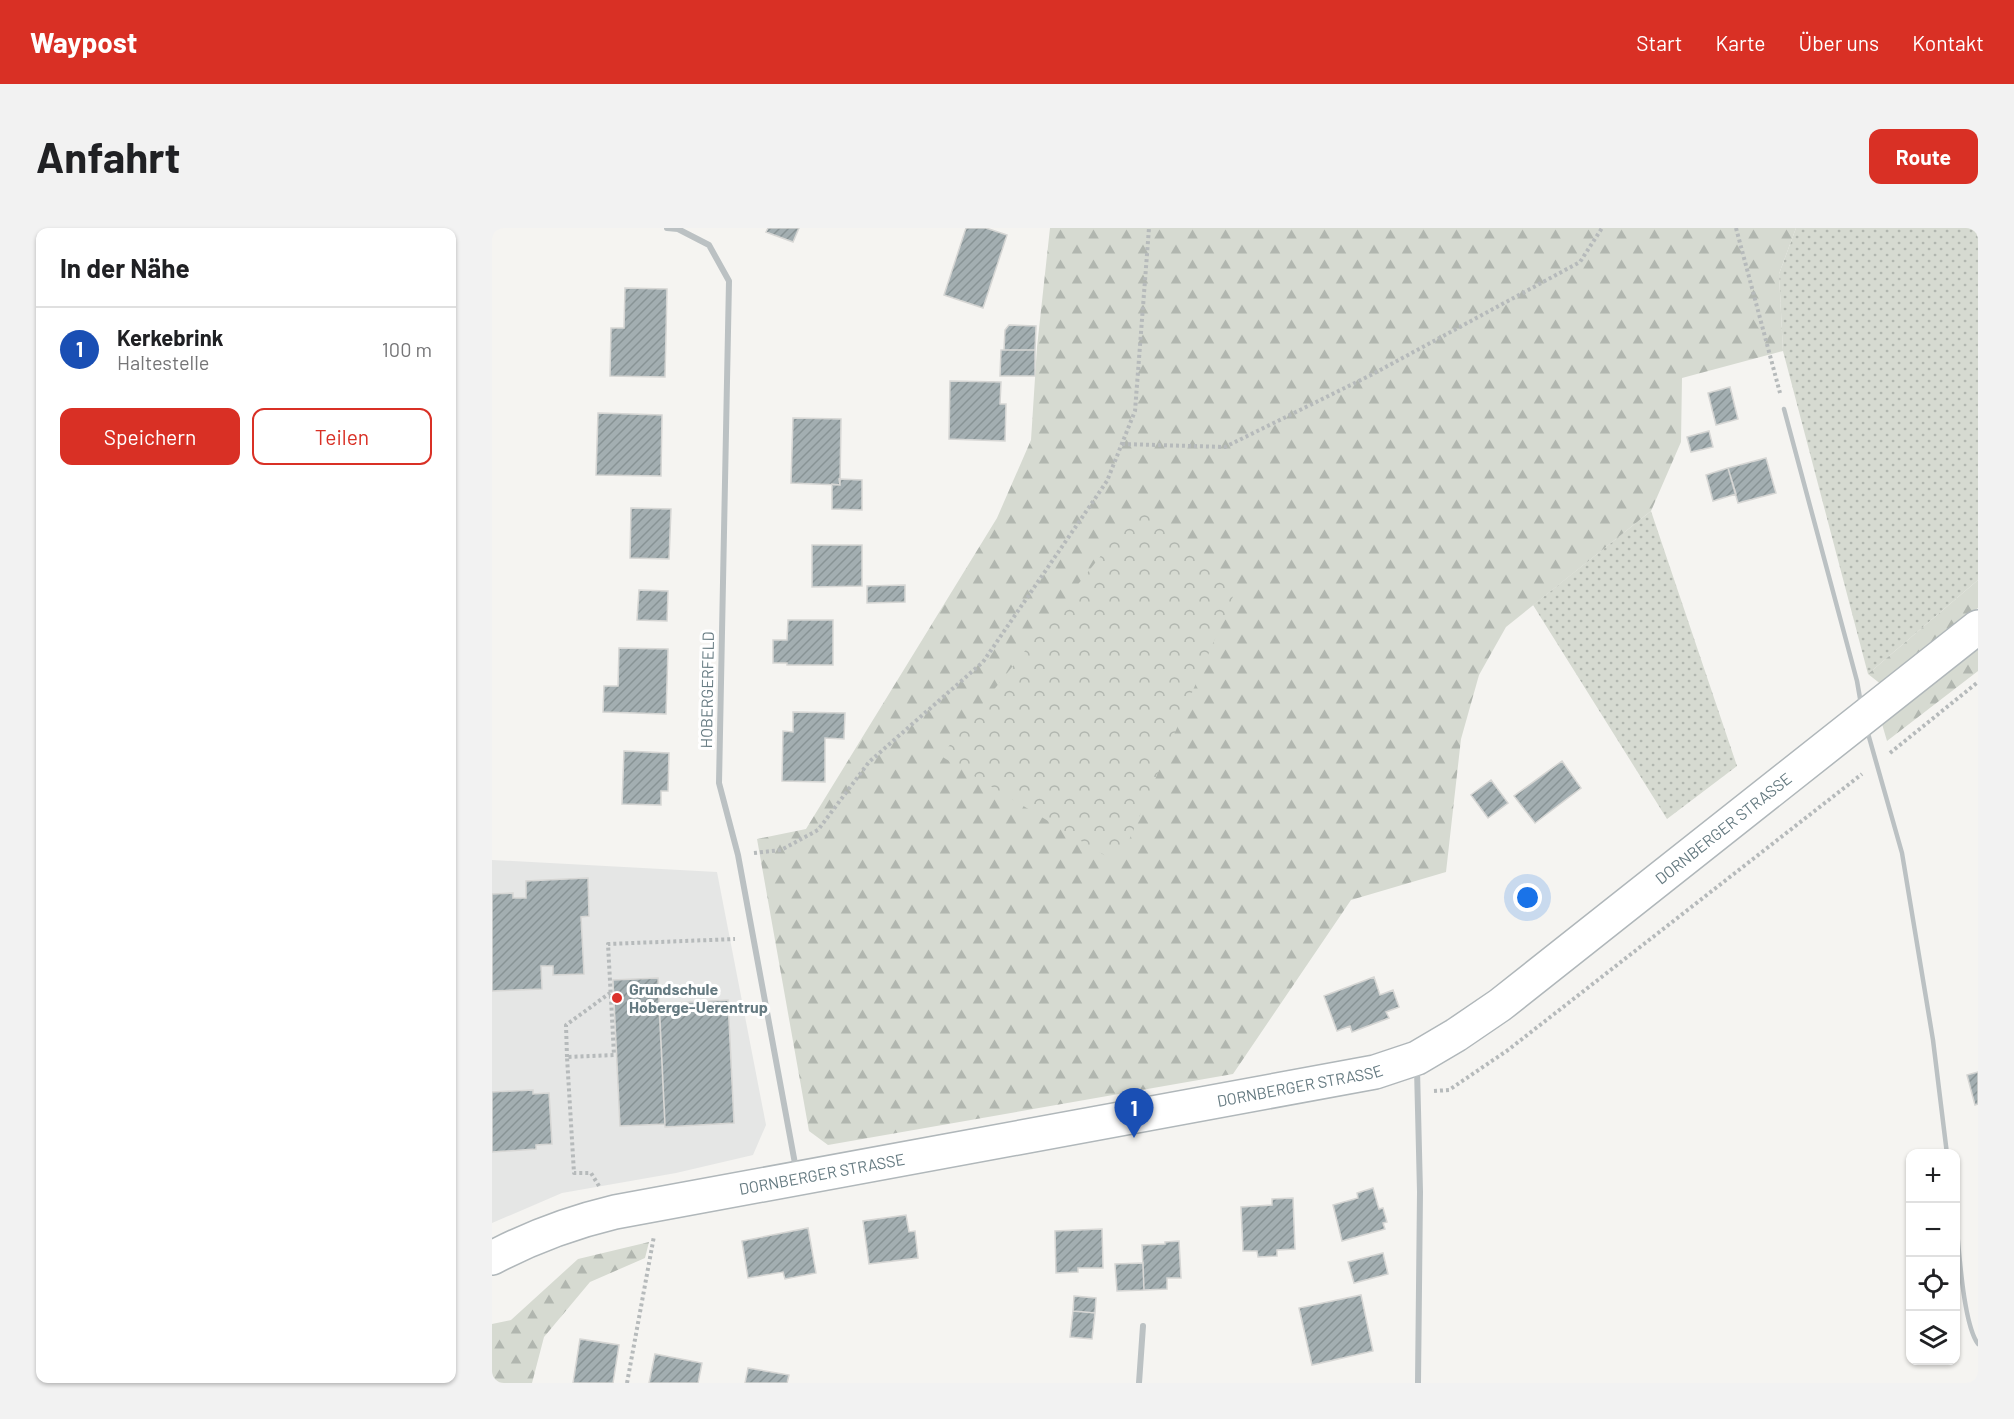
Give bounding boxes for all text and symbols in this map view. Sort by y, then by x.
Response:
text: Waypost [30,25,137,59]
text: Start [1636,30,1683,55]
text: Karte [1716,30,1766,55]
text: Über uns [1799,30,1879,55]
text: Kontakt [1912,30,1984,55]
button: Route [1869,129,1978,184]
text: Anfahrt [36,131,181,181]
text: In der Nähe [60,252,190,283]
text: Kerkebrink [117,324,223,350]
text: 1 [76,337,83,361]
text: 100 m [382,337,432,361]
text: Haltestelle [117,350,209,374]
button: Speichern [60,408,240,465]
button: Teilen [252,408,432,465]
street label: HOBERGERFELD [696,631,717,749]
street label: DORNBERGER STRASSE [1651,768,1795,888]
your location [1513,883,1542,912]
place label: Grundschule Hoberge-Uerentrup [629,979,768,1016]
marker: Grundschule Hoberge-Uerentrup [610,991,624,1005]
street label: DORNBERGER STRASSE [1215,1060,1385,1110]
pin: 1 [1114,1088,1154,1138]
street label: DORNBERGER STRASSE [737,1149,906,1198]
map controls [1906,1149,1960,1365]
button: + [1906,1149,1960,1203]
button: − [1906,1203,1960,1257]
button: locate [1906,1257,1960,1311]
button: layers [1906,1311,1960,1365]

